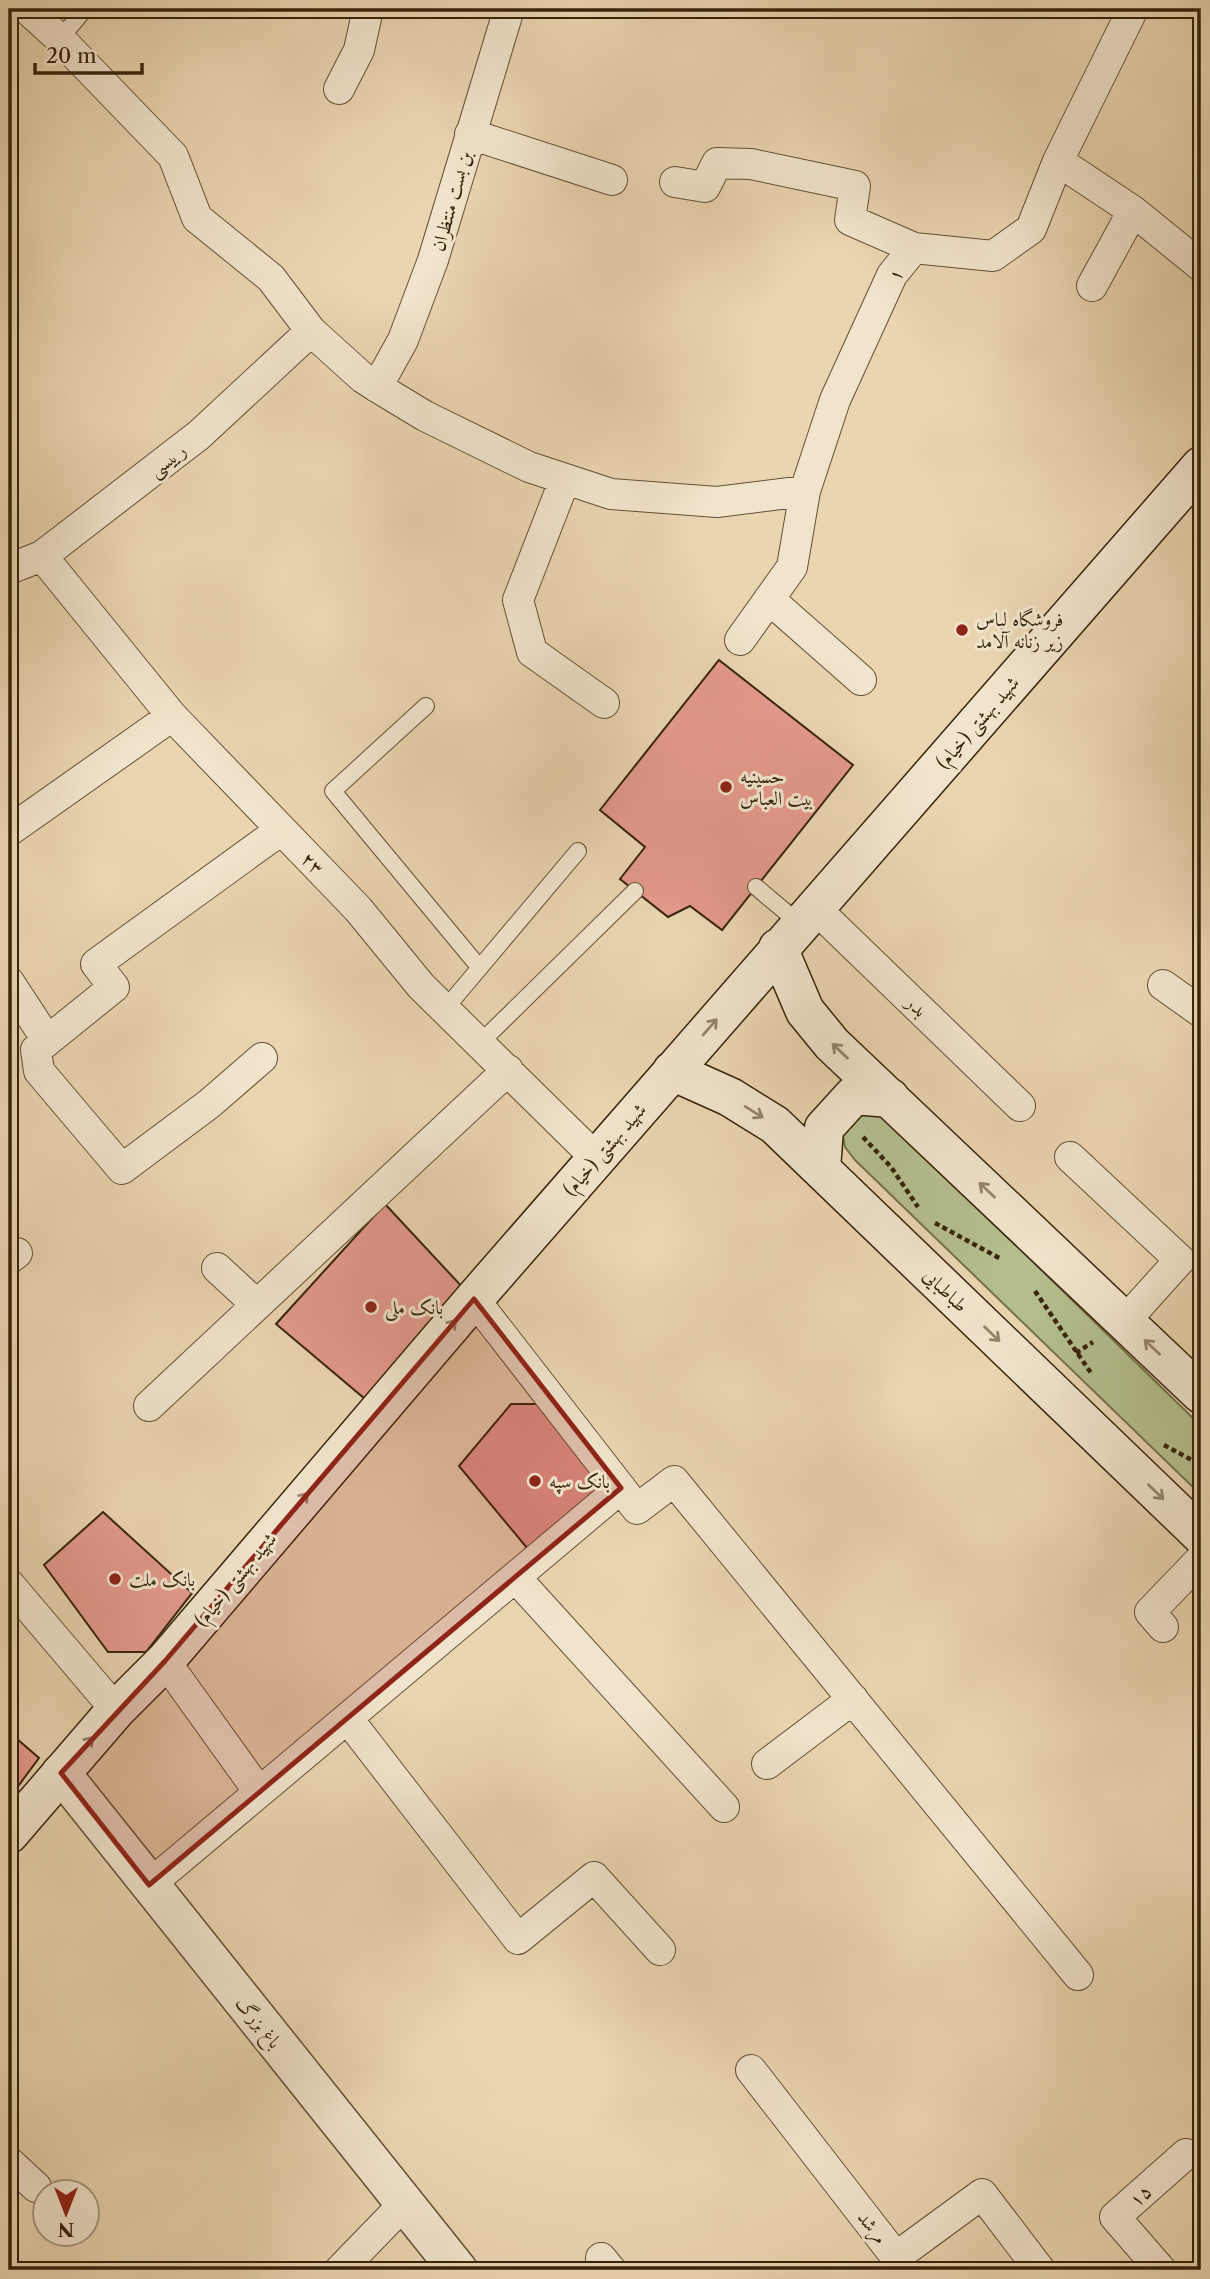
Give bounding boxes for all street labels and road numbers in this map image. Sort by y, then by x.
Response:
street label: بن بست منتظران [426,148,478,254]
street label: ۱ [883,263,908,285]
street label: رییسی [144,439,192,484]
street label: شهید بهشتی (خیام) [931,671,1028,777]
street label: ۲۳ [297,847,329,879]
street label: بدر [900,990,932,1022]
street label: شهید بهشتی (خیام) [558,1098,655,1204]
street label: طباطبایی [917,1264,973,1319]
street label: شهید بهشتی (خیام) [190,1528,285,1634]
street label: باغ بزرگ [228,1992,286,2055]
street label: ۱۵ [1124,2179,1156,2211]
street label: مرشد [851,2206,893,2250]

